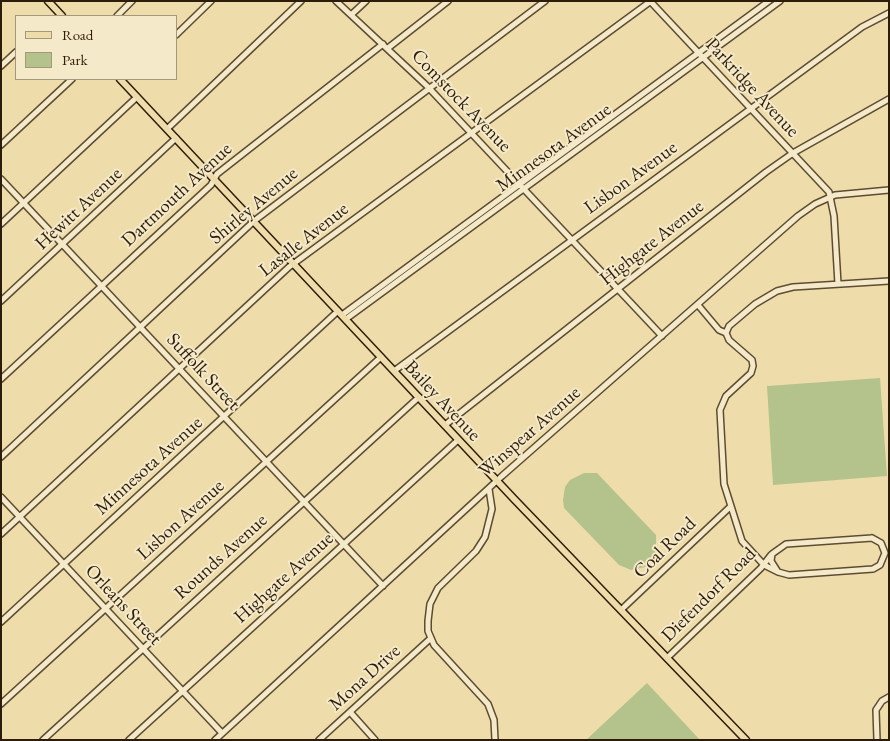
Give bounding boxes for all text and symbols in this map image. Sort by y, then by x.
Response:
legend [15,15,178,80]
text: Road [62,25,93,44]
street label: Parkridge Avenue [700,34,804,142]
street label: Comstock Avenue [406,45,516,157]
text: Park [62,50,88,69]
street label: Minnesota Avenue [492,99,616,197]
street label: Lisbon Avenue [580,137,682,219]
street label: Dartmouth Avenue [117,138,237,252]
street label: Shirley Avenue [205,162,303,250]
street label: Hewitt Avenue [31,163,127,255]
street label: Highgate Avenue [595,195,709,291]
street label: Lasalle Avenue [255,198,353,282]
street label: Suffolk Street [161,329,245,415]
street label: Bailey Avenue [399,356,485,446]
street label: Winspear Avenue [474,382,586,482]
street label: Minnesota Avenue [91,412,207,520]
street label: Lisbon Avenue [133,475,229,565]
street label: Rounds Avenue [170,509,272,605]
street label: Coal Road [629,513,701,583]
street label: Highgate Avenue [230,527,338,629]
street label: Diefendorf Road [657,543,761,647]
street label: Orleans Street [80,560,166,650]
street label: Mona Drive [325,640,405,716]

